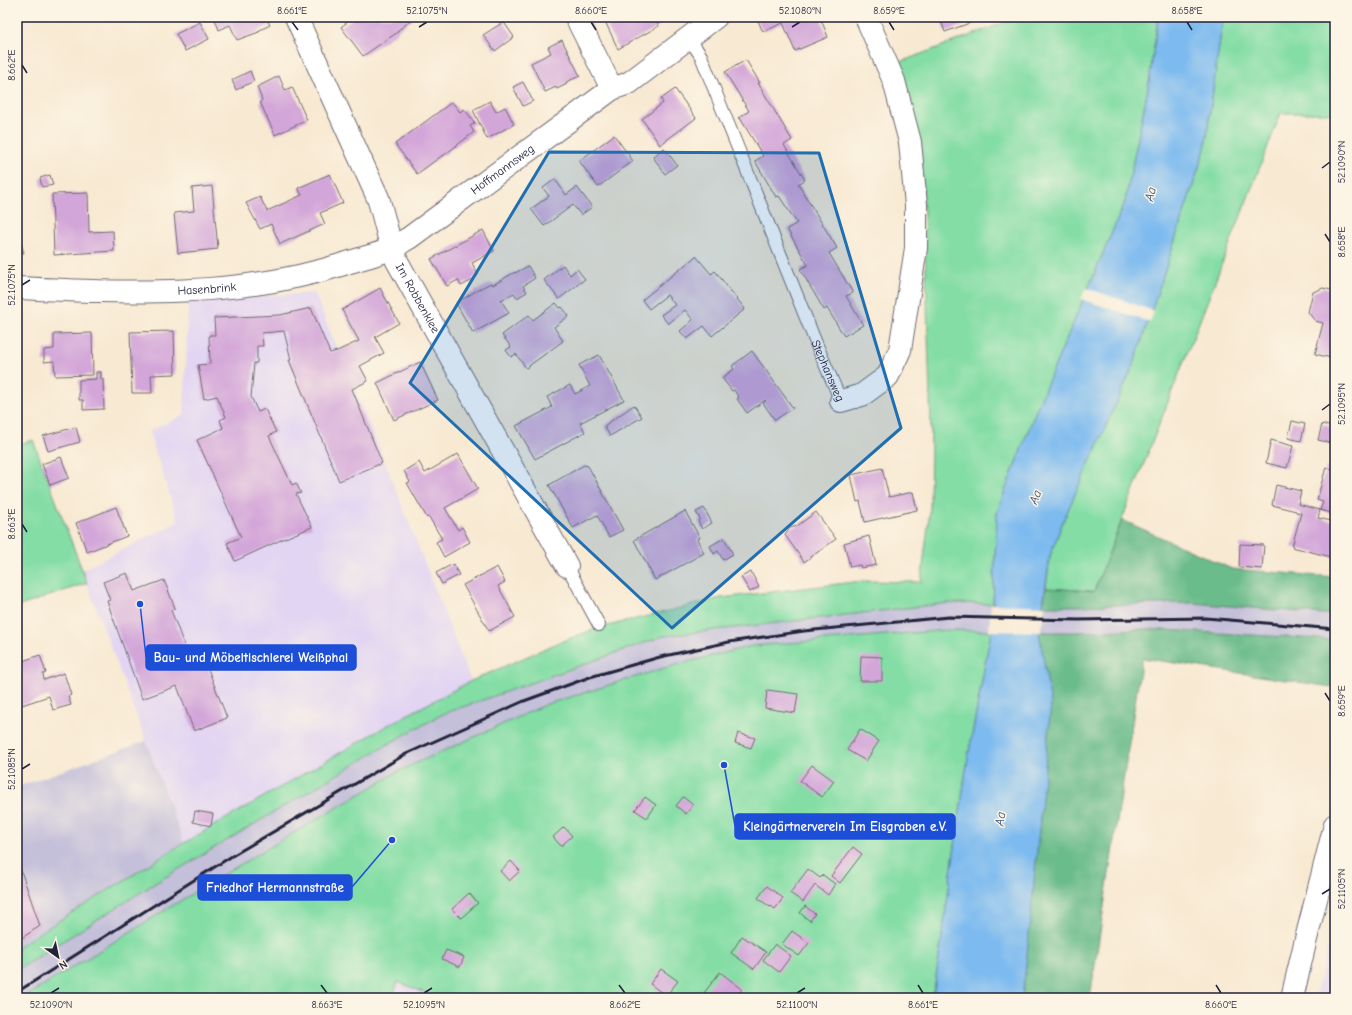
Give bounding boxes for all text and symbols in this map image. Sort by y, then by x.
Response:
text: 8.661°E [277,5,307,17]
text: 52.1075°N [406,5,448,17]
text: 8.660°E [575,5,607,17]
text: 52.1080°N [779,5,821,17]
text: 8.659°E [873,5,905,17]
text: 8.658°E [1171,5,1203,17]
text: 8.662°E [6,49,18,81]
street label: Hoffmannsweg [468,141,537,197]
text: 52.1090°N [1336,141,1348,183]
water label: Aa [1141,185,1159,204]
text: 8.658°E [1336,226,1348,258]
street label: Im Robbenklee [393,261,443,336]
text: 52.1075°N [6,264,18,306]
street label: Hasenbrink [177,279,237,298]
street label: Stephansweg [808,338,847,404]
text: 52.1095°N [1336,383,1348,425]
water label: Aa [1025,487,1045,507]
text: 8.663°E [6,508,18,540]
callout: Bau- und Möbeltischlerei Weißphal [146,645,356,670]
text: Bau- und Möbeltischlerei Weißphal [154,650,348,665]
text: 8.659°E [1336,685,1348,717]
text: 52.1085°N [6,748,18,790]
water label: Aa [992,811,1008,828]
callout: Kleingärtnerverein Im Eisgraben e.V. [735,814,955,839]
text: Kleingärtnerverein Im Eisgraben e.V. [743,819,947,834]
text: 52.1105°N [1336,869,1348,909]
callout: Friedhof Hermannstraße [198,875,352,900]
text: Friedhof Hermannstraße [206,880,345,895]
north arrow [38,937,78,977]
text: N [57,958,70,972]
text: 52.1090°N [30,999,72,1011]
text: 8.663°E [311,999,343,1011]
text: 52.1095°N [403,999,445,1011]
text: 8.662°E [609,999,641,1011]
text: 52.1100°N [776,999,818,1011]
text: 8.661°E [908,999,938,1011]
text: 8.660°E [1205,999,1237,1011]

